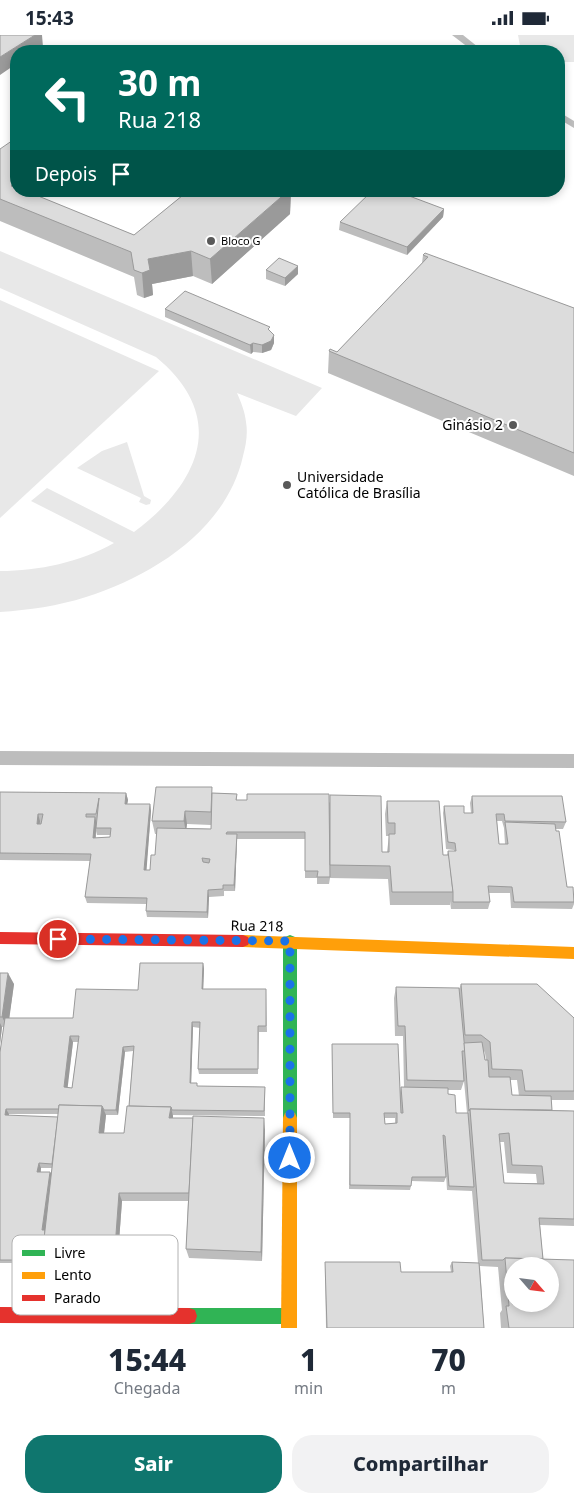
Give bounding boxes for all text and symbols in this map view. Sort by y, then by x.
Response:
text: 15:43 [25,5,74,31]
text: 30 m [118,59,201,106]
icon: left [35,65,100,130]
text: Rua 218 [118,104,201,134]
icon: arrive [107,160,135,188]
text: Depois [35,161,97,187]
place label: Bloco G [221,233,260,248]
marker: Bloco G [205,235,217,247]
place label: Ginásio 2 [442,415,503,434]
marker: Ginásio 2 [507,419,519,431]
place label: Universidade Católica de Brasília [297,467,421,502]
marker: Universidade Católica de Brasília [281,479,293,491]
street label: Rua 218 [230,916,284,935]
pin [37,918,79,960]
icon: arrive [44,925,72,953]
position arrow [263,1131,315,1183]
legend [12,1235,178,1315]
text: Livre [54,1243,86,1262]
north arrow [504,1257,559,1313]
map controls [504,1257,559,1312]
text: Lento [54,1265,91,1284]
text: Parado [54,1288,101,1307]
text: 15:44 [108,1339,186,1380]
text: 1 [300,1339,317,1380]
text: 70 [431,1339,466,1380]
text: Chegada [114,1377,180,1399]
text: min [294,1377,323,1399]
text: m [441,1377,456,1399]
button: Sair [25,1435,282,1493]
button: Compartilhar [292,1435,549,1493]

